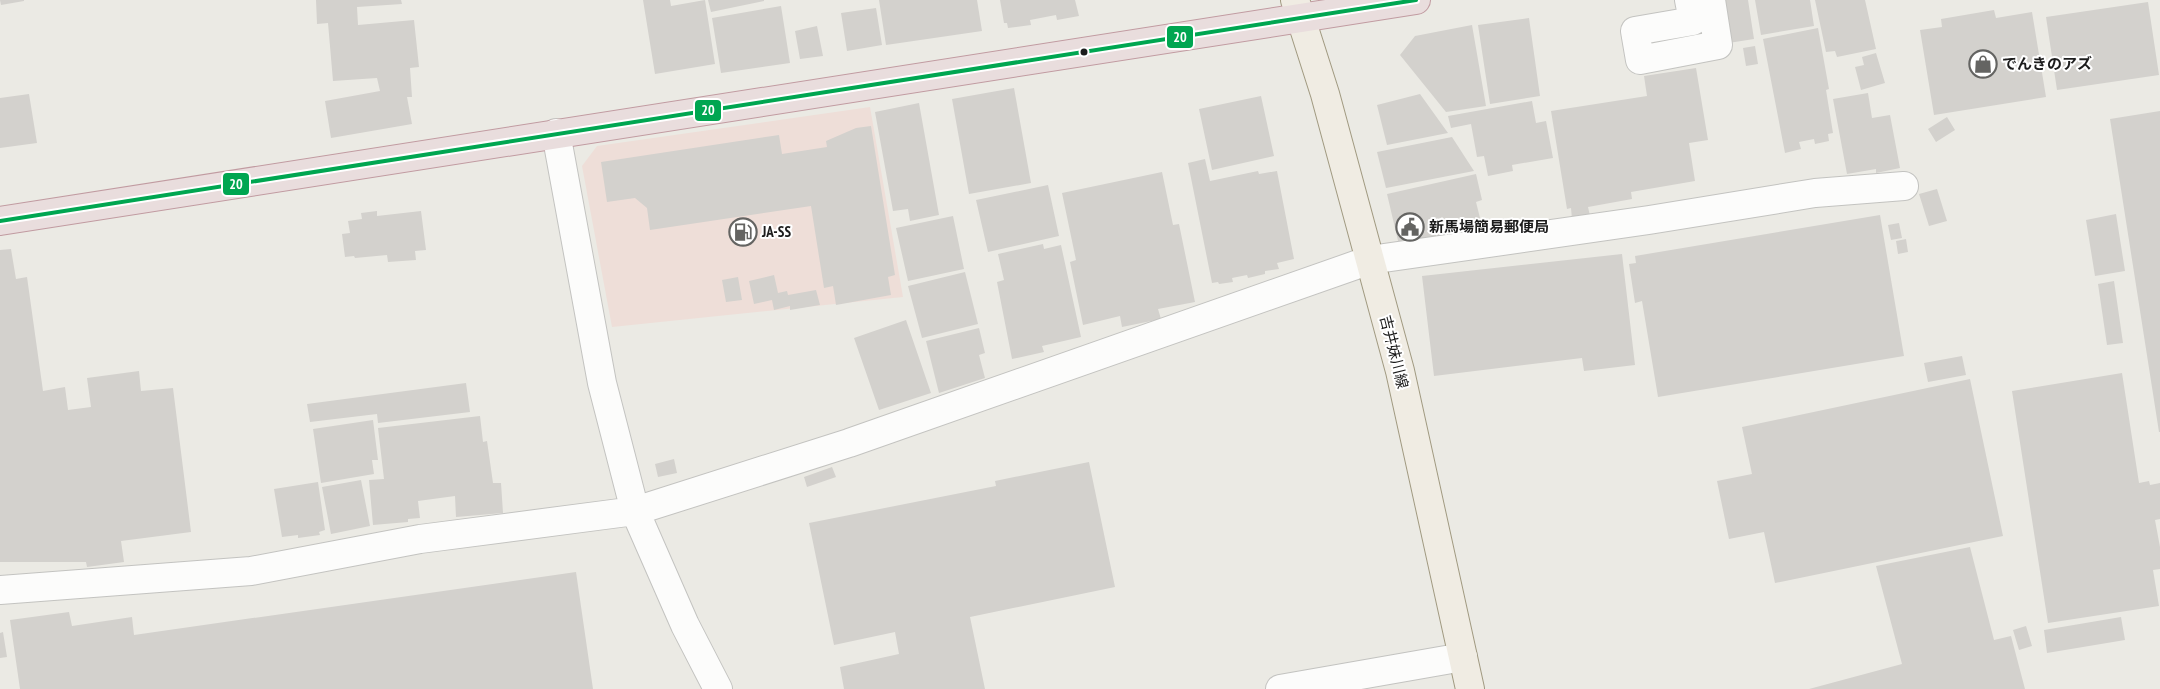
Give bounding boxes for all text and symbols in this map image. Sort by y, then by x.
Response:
line badge: 20 [1166,25,1194,49]
text: 20 [1173,28,1187,46]
unlabelled marker [1079,47,1089,57]
shop icon: でんきのアズ [1968,49,1998,79]
place label: でんきのアズ [2002,54,2092,73]
line badge: 20 [694,99,722,122]
text: 20 [701,101,715,119]
line badge: 20 [222,172,250,196]
text: 20 [229,175,243,193]
public building icon: 新馬場簡易郵便局 [1395,212,1425,242]
fuel station icon: JA-SS [728,217,758,247]
place label: 新馬場簡易郵便局 [1429,217,1549,236]
place label: JA-SS [761,222,791,241]
street label: 吉井妹川線 [1376,313,1413,391]

